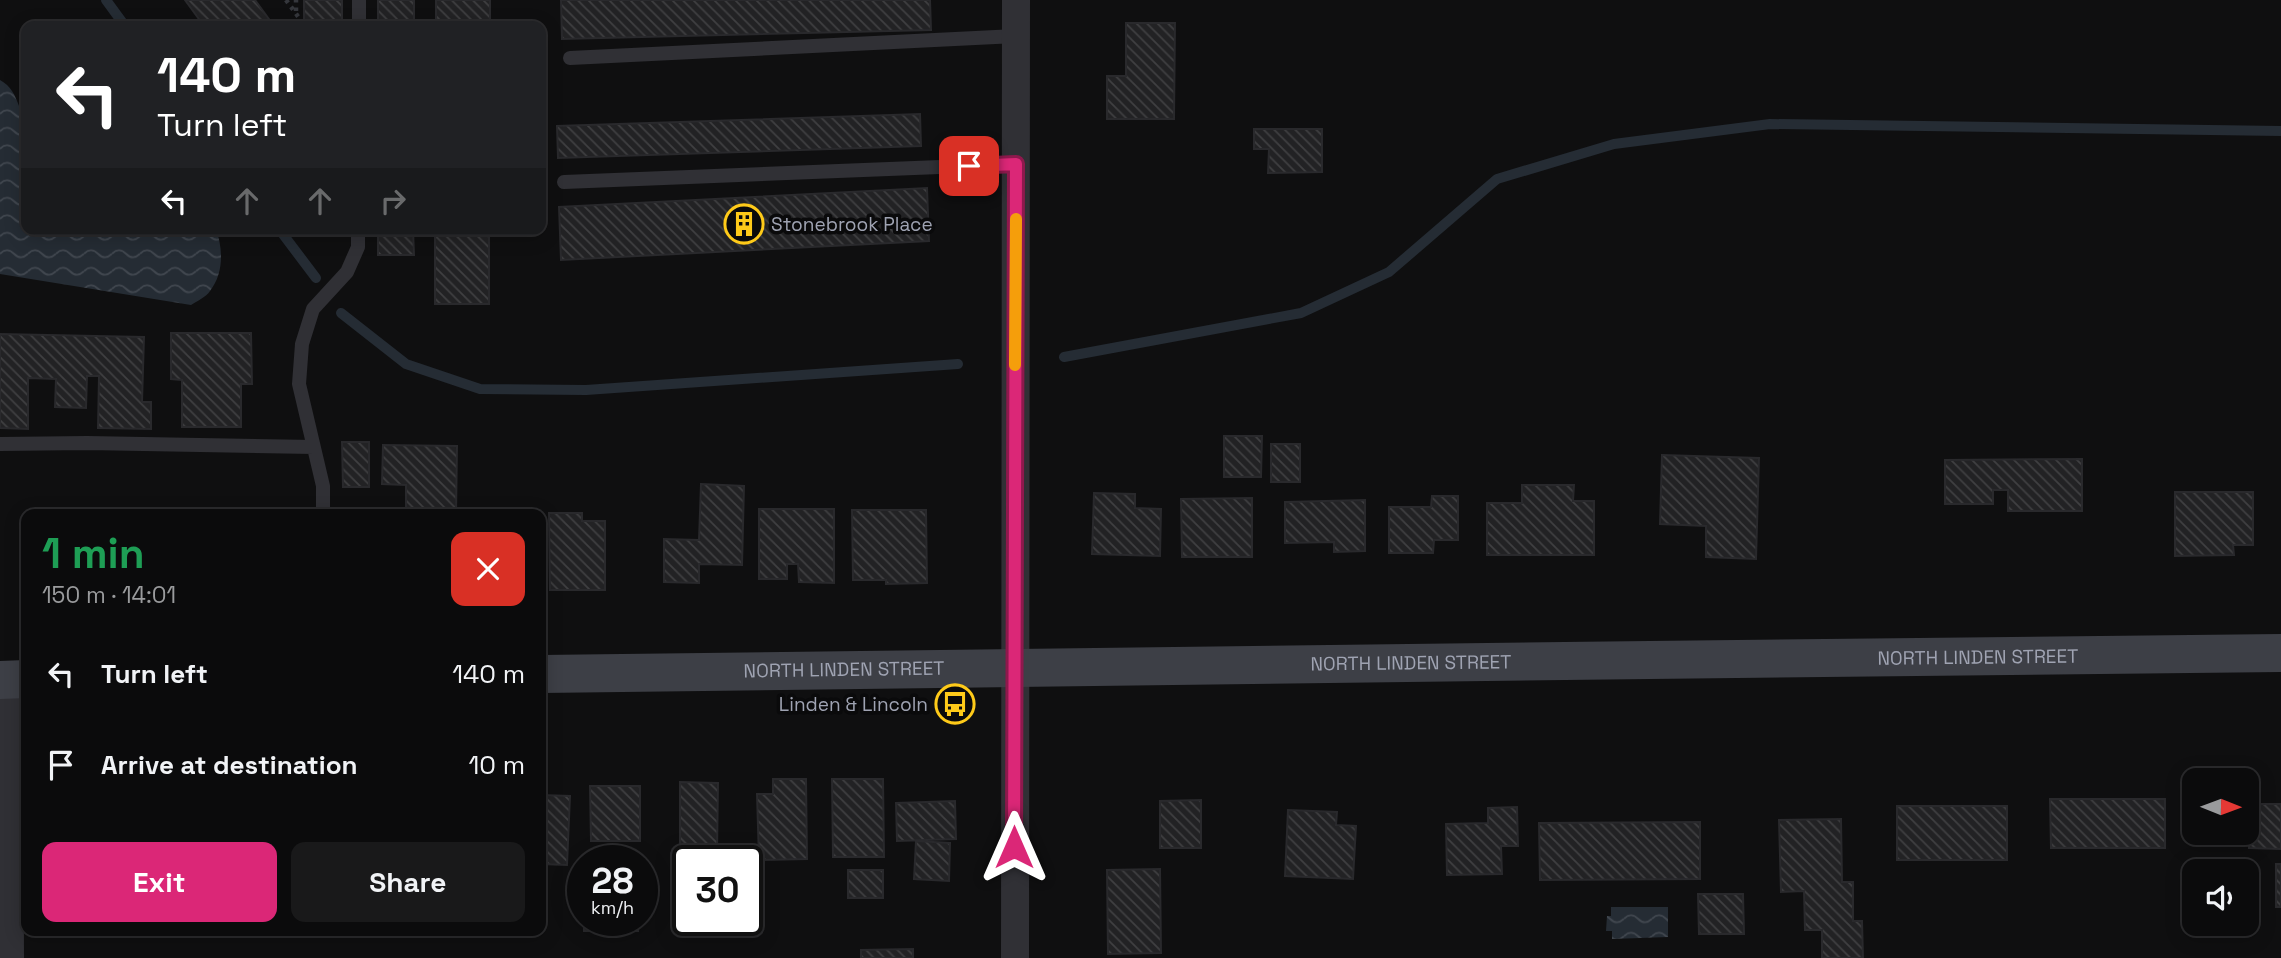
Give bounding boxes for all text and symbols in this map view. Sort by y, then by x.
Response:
text: 140 m [157,44,296,106]
icon: left [42,49,133,140]
text: Turn left [157,105,287,145]
pin [939,136,999,196]
icon: arrive [950,147,988,185]
icon: left [155,182,193,220]
icon: ahead [228,182,266,220]
icon: ahead [301,182,339,220]
icon: right [374,182,412,220]
building icon: Stonebrook Place [723,203,765,245]
place label: Stonebrook Place [771,212,933,237]
text: 1 min [42,527,145,580]
button: close [451,532,525,606]
text: 150 m · 14:01 [42,580,176,610]
street label: NORTH LINDEN STREET [1877,643,2079,670]
street label: NORTH LINDEN STREET [1310,649,1512,676]
icon: left [42,655,80,693]
street label: NORTH LINDEN STREET [743,655,945,683]
text: Turn left [101,657,208,691]
text: 140 m [452,657,525,691]
bus stop icon: Linden & Lincoln [934,683,976,725]
place label: Linden & Lincoln [779,692,928,717]
icon: arrive [42,746,80,784]
text: Arrive at destination [101,748,358,782]
text: 10 m [468,748,525,782]
north arrow [2182,768,2259,845]
map controls [2182,768,2259,936]
position arrow [977,810,1051,884]
button: Exit [42,842,277,922]
button: Share [291,842,525,922]
speed limit sign: 30 [672,845,763,936]
text: 28 [592,859,633,903]
button: sound [2182,859,2259,936]
text: km/h [591,896,634,919]

